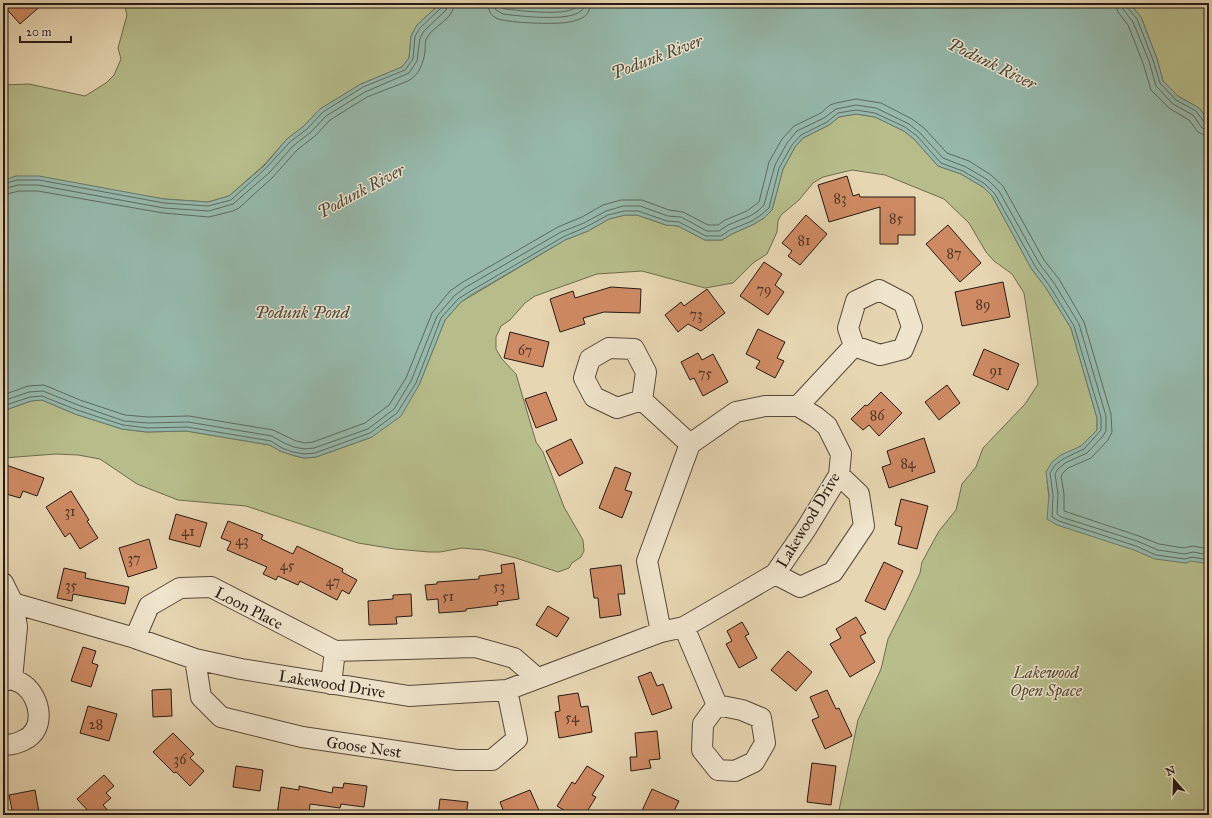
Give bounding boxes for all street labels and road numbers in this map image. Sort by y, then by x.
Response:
street label: Lakewood Drive [772,469,844,571]
street label: Loon Place [212,583,287,633]
street label: Lakewood Drive [277,666,387,702]
street label: Goose Nest [325,732,403,762]

